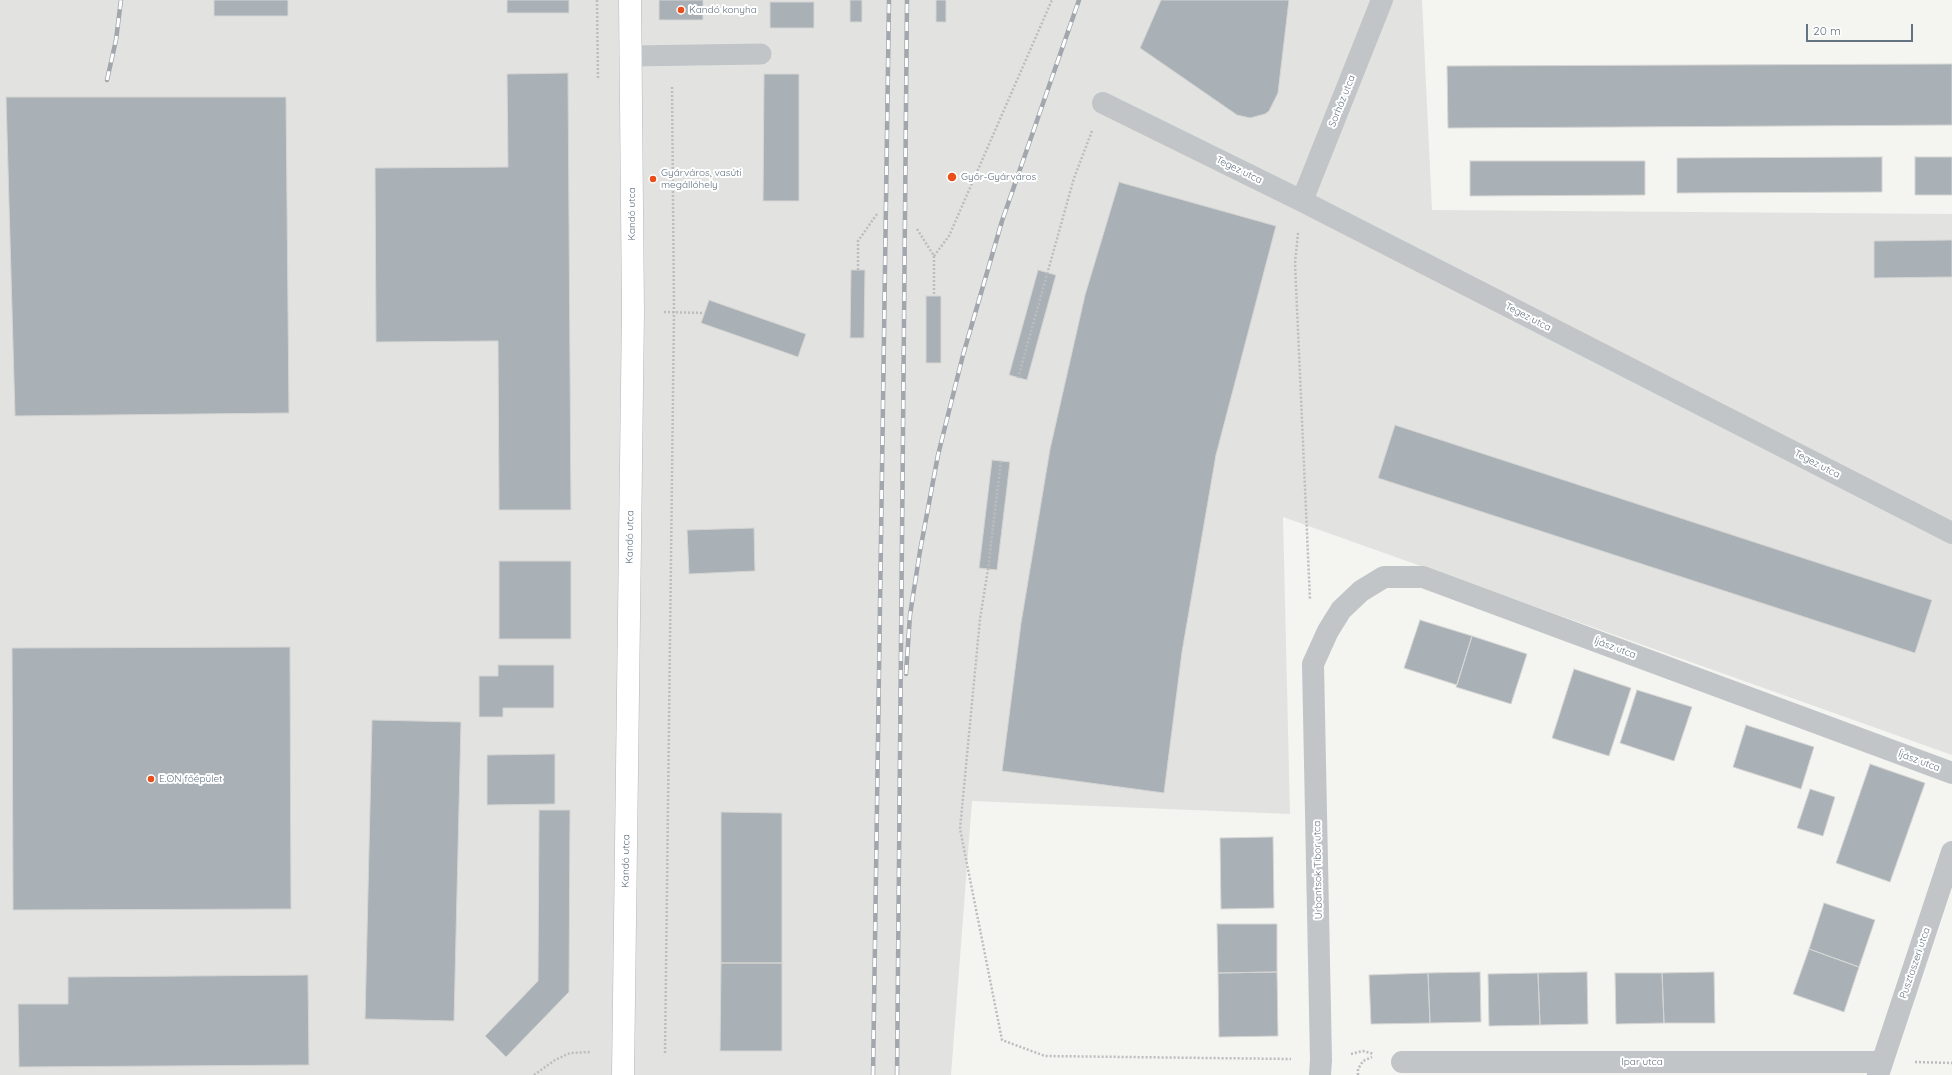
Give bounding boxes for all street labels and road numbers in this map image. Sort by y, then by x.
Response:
street label: Sorház utca [1326,73,1358,129]
street label: Tegez utca [1214,154,1264,186]
street label: Kandó utca [626,187,638,241]
street label: Tegez utca [1503,300,1553,334]
street label: Tegez utca [1792,447,1842,481]
street label: Kandó utca [624,510,636,564]
street label: Íjász utca [1592,635,1638,661]
street label: Íjász utca [1896,748,1942,774]
street label: Urbantsok Tibor utca [1311,821,1325,919]
street label: Kandó utca [620,834,632,888]
street label: Pusztaszeri utca [1897,926,1933,1000]
street label: Ipar utca [1621,1056,1663,1068]

